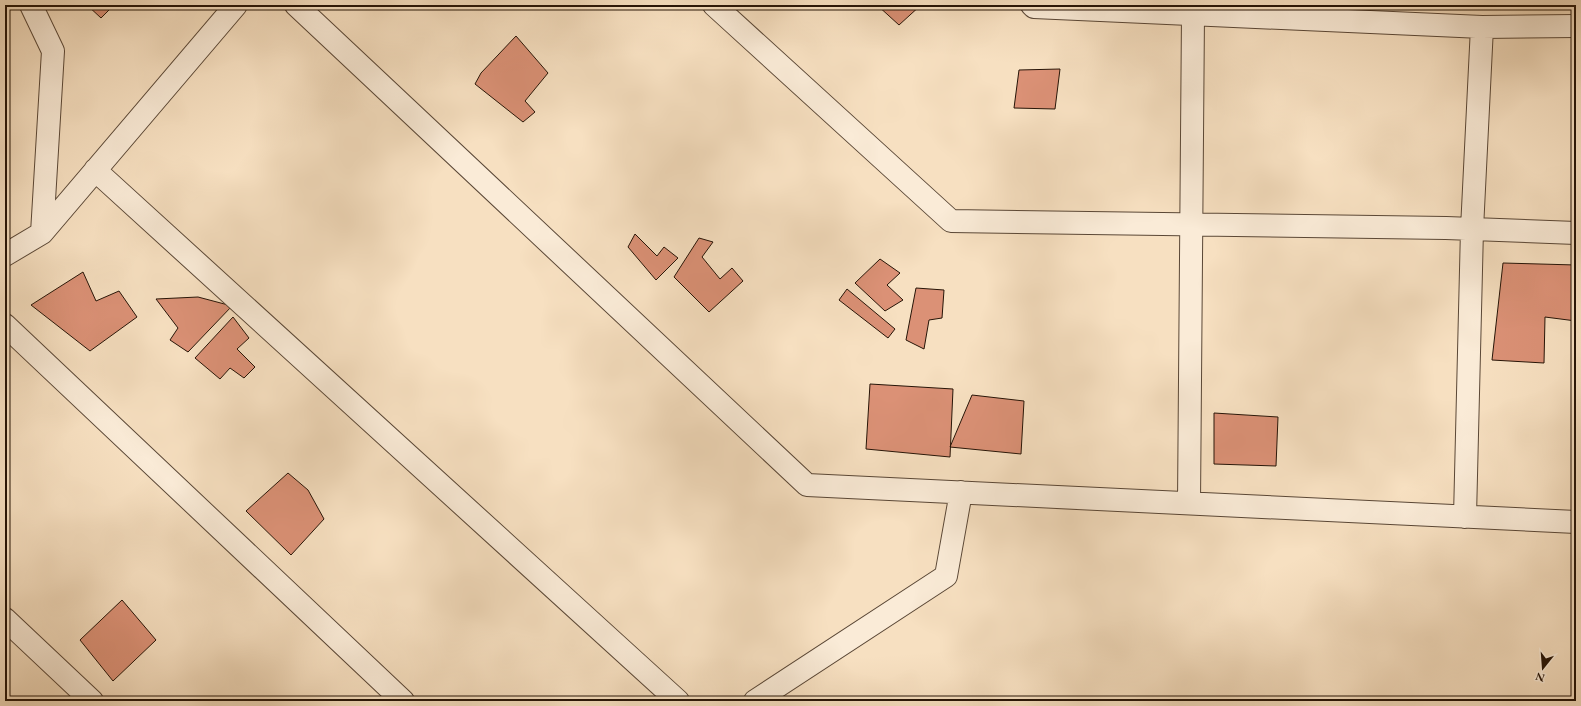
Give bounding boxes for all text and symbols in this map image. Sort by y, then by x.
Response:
north arrow [1523,648,1563,688]
text: N [1534,670,1546,686]

